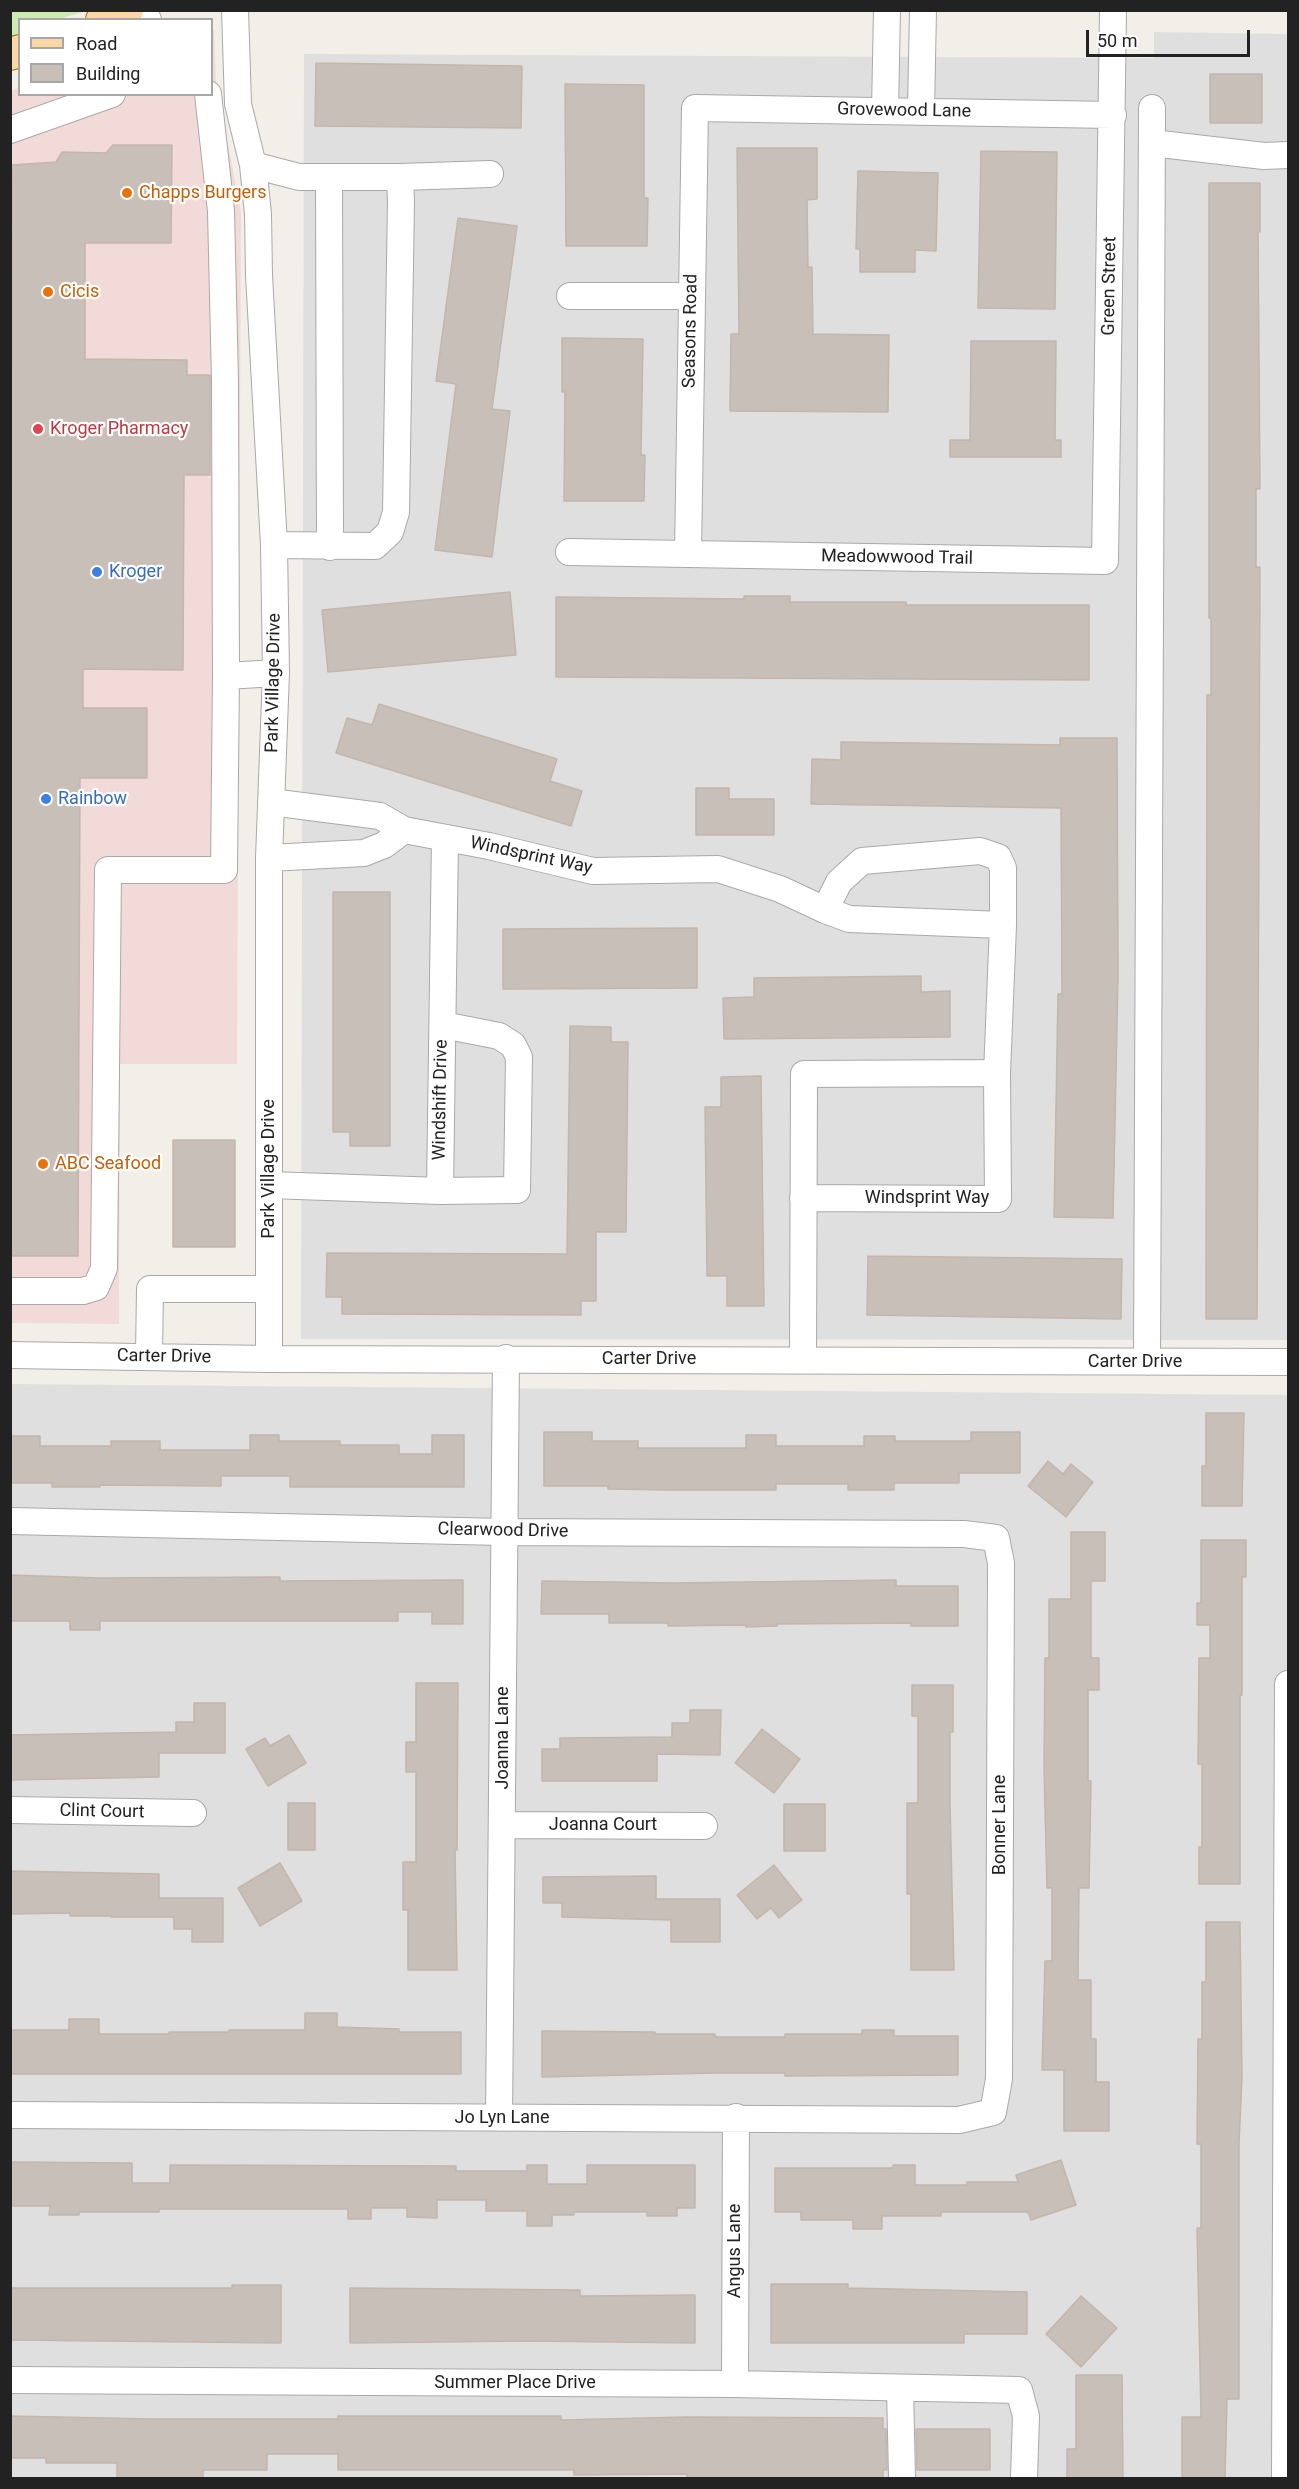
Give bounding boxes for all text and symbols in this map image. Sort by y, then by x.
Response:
legend [18,18,213,96]
scale bar [1089,18,1252,56]
text: 50 m [1097,30,1137,51]
text: Road [76,33,117,54]
text: Building [76,63,140,84]
street label: Grovewood Lane [837,99,971,123]
place label: Chapps Burgers [139,182,267,204]
marker: Chapps Burgers [120,186,134,200]
street label: Green Street [1098,236,1122,336]
street label: Seasons Road [679,274,703,388]
place label: Cicis [60,281,99,303]
marker: Cicis [41,285,55,299]
place label: Kroger Pharmacy [50,418,188,440]
marker: Kroger Pharmacy [31,422,45,436]
street label: Meadowwood Trail [821,546,973,570]
place label: Kroger [109,561,162,583]
marker: Kroger [90,565,104,579]
street label: Park Village Drive [262,613,286,753]
place label: Rainbow [58,788,127,810]
marker: Rainbow [39,792,53,806]
street label: Windsprint Way [468,832,594,880]
street label: Windshift Drive [429,1039,453,1161]
street label: Park Village Drive [258,1099,280,1239]
place label: ABC Seafood [55,1153,161,1175]
marker: ABC Seafood [36,1157,50,1171]
street label: Windsprint Way [865,1187,989,1209]
street label: Carter Drive [117,1345,211,1369]
street label: Carter Drive [602,1348,696,1370]
street label: Carter Drive [1088,1351,1182,1373]
street label: Clearwood Drive [437,1519,569,1543]
street label: Joanna Lane [492,1686,514,1790]
street label: Bonner Lane [989,1775,1011,1875]
street label: Clint Court [59,1800,145,1824]
street label: Joanna Court [549,1814,657,1836]
street label: Jo Lyn Lane [454,2107,550,2129]
street label: Angus Lane [724,2204,746,2298]
street label: Summer Place Drive [434,2372,596,2394]

